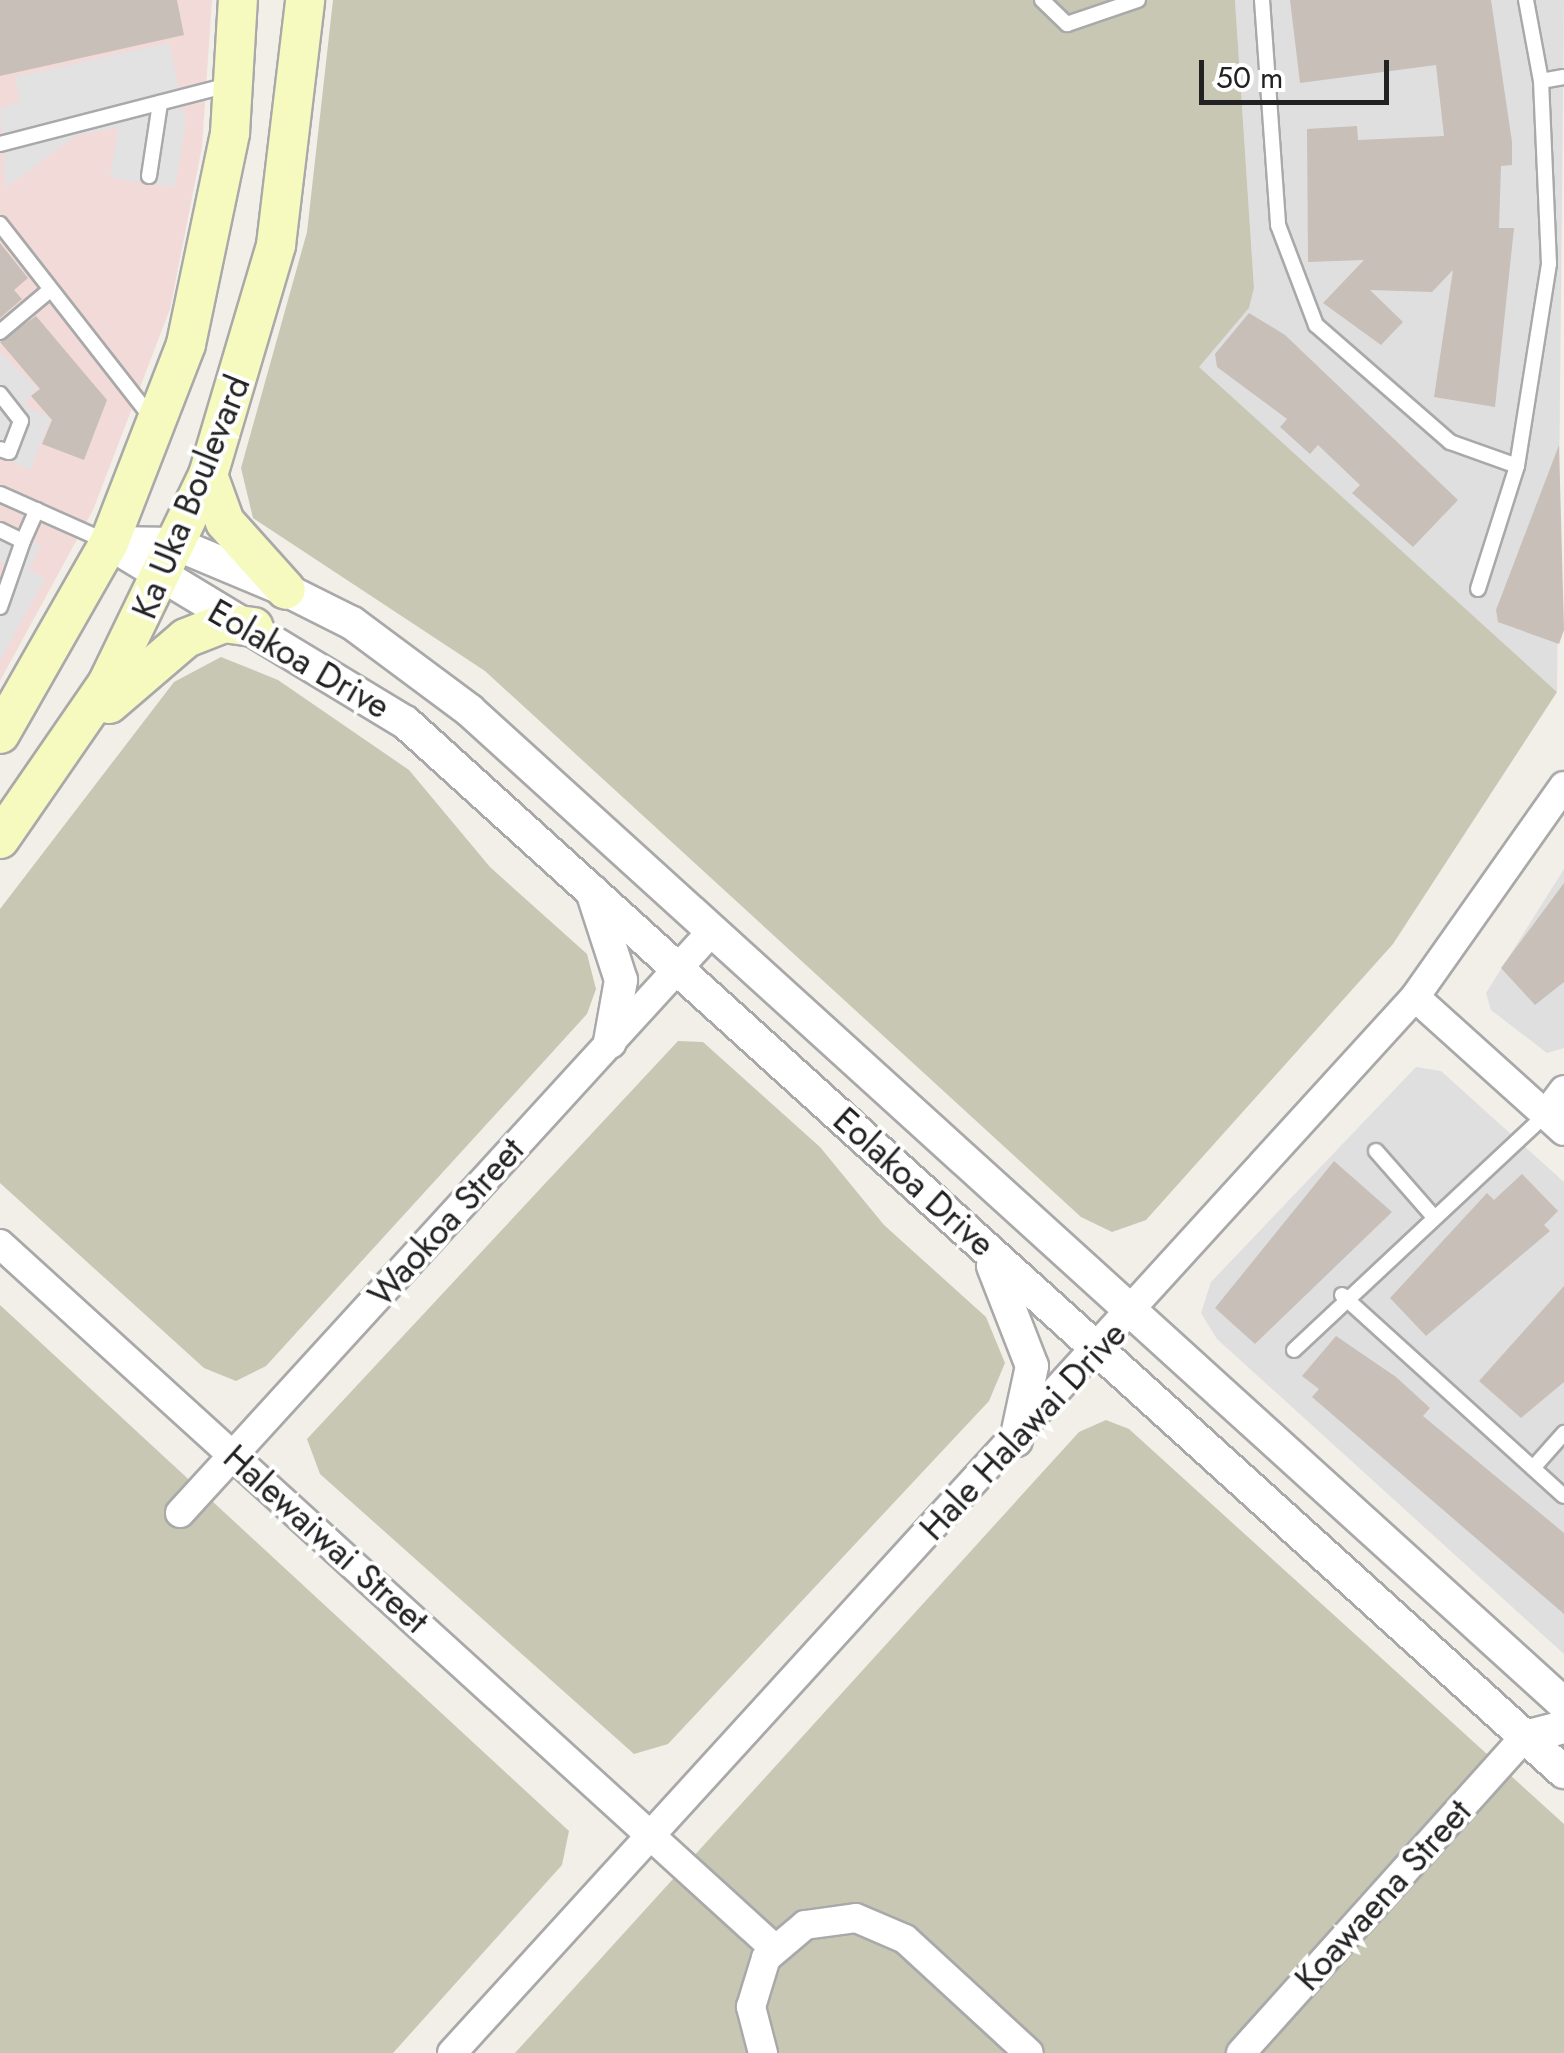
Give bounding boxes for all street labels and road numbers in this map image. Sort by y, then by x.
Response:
street label: Ka Uka Boulevard [123,369,259,625]
street label: Eolakoa Drive [201,590,397,728]
street label: Eolakoa Drive [825,1099,1003,1265]
street label: Waokoa Street [359,1129,533,1315]
street label: Hale Halawai Drive [911,1313,1135,1549]
street label: Halewaiwai Street [215,1436,437,1642]
street label: Koawaena Street [1286,1791,1480,1999]

